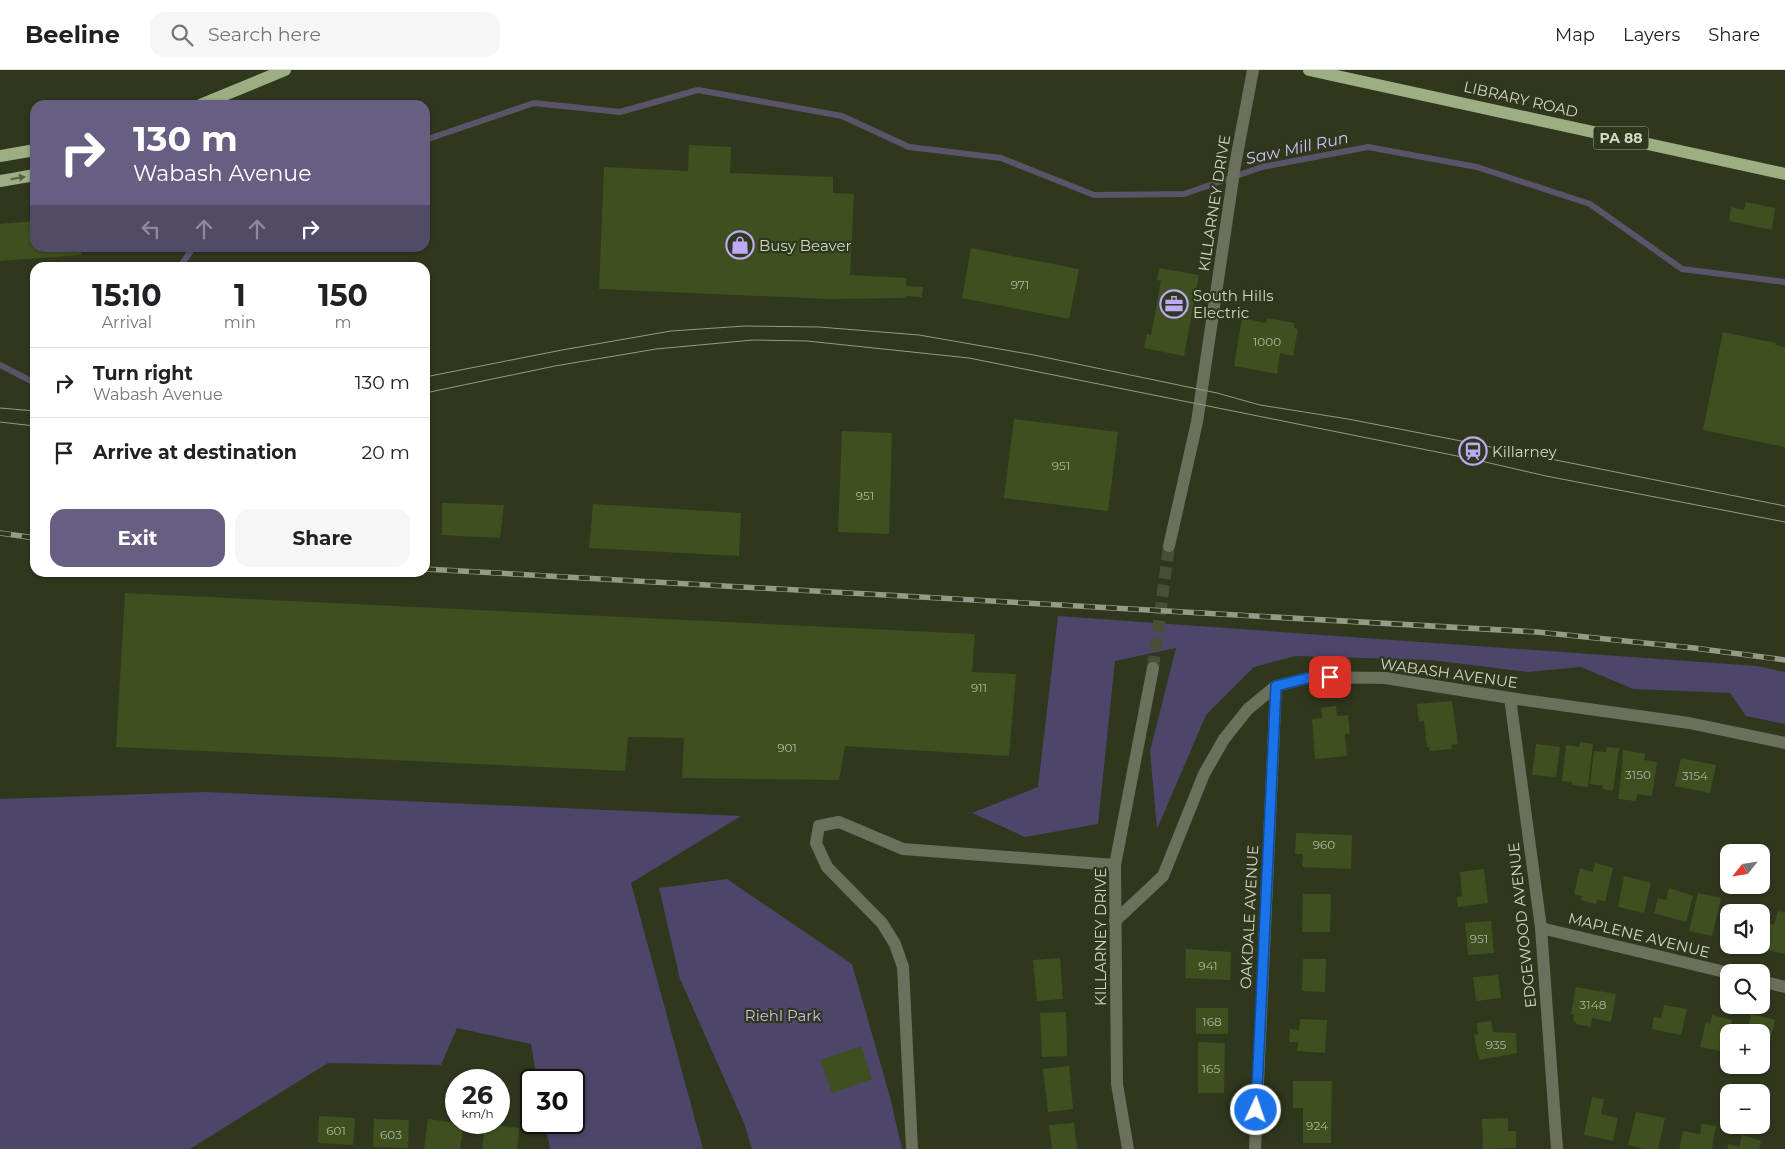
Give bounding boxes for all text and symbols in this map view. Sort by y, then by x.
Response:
search box [150,12,500,57]
text: Beeline [25,20,120,49]
icon: search [168,21,196,49]
text: Search here [208,23,321,46]
text: Map [1555,24,1595,46]
text: Layers [1623,24,1680,46]
text: Share [1708,24,1760,46]
street label: LIBRARY ROAD [1462,77,1580,121]
text: 130 m [133,117,238,160]
icon: right [50,120,115,185]
road number: PA 88 [1594,126,1648,150]
water label: Saw Mill Run [1244,128,1350,168]
street label: KILLARNEY DRIVE [1194,133,1234,273]
text: Wabash Avenue [133,160,311,187]
one-way arrow [10,173,26,181]
icon: left [137,215,165,243]
icon: ahead [190,215,218,243]
icon: ahead [243,215,271,243]
icon: right [296,215,324,243]
shop icon: Busy Beaver [725,230,755,260]
place label: Busy Beaver [759,236,852,255]
text: 15:10 [92,277,162,314]
text: 1 [234,277,246,314]
text: 150 [318,277,368,314]
house number: 971 [1011,277,1029,292]
place label: South Hills Electric [1193,286,1274,322]
office icon: South Hills Electric [1159,289,1189,319]
text: Arrival [102,313,152,332]
text: min [224,313,256,332]
text: m [334,313,351,332]
house number: 1000 [1253,334,1281,349]
text: Turn right [93,362,193,385]
icon: right [50,369,78,397]
text: 130 m [355,371,410,394]
text: Wabash Avenue [93,385,223,404]
station icon: Killarney [1458,436,1488,466]
icon: arrive [50,439,78,467]
text: Arrive at destination [93,441,297,464]
text: 20 m [362,441,410,464]
place label: Killarney [1492,442,1558,461]
house number: 951 [1052,458,1070,473]
house number: 951 [856,488,874,503]
button: Exit [50,509,225,567]
button: Share [235,509,410,567]
street label: WABASH AVENUE [1379,654,1519,692]
pin [1309,656,1351,698]
icon: arrive [1316,663,1344,691]
house number: 911 [971,680,987,695]
house number: 901 [777,740,797,755]
house number: 3150 [1625,767,1651,782]
house number: 3154 [1682,768,1708,783]
house number: 960 [1313,837,1335,852]
street label: EDGEWOOD AVENUE [1504,841,1540,1009]
street label: OAKDALE AVENUE [1236,844,1262,990]
north arrow [1720,844,1770,894]
map controls [1720,844,1770,1134]
street label: KILLARNEY DRIVE [1091,868,1110,1006]
button: sound [1720,904,1770,954]
street label: MAPLENE AVENUE [1566,908,1712,962]
house number: 951 [1470,931,1488,946]
house number: 941 [1198,958,1218,973]
button: search [1720,964,1770,1014]
house number: 3148 [1580,997,1607,1012]
park label: Riehl Park [745,1006,821,1025]
house number: 168 [1202,1014,1222,1029]
button: + [1720,1024,1770,1074]
house number: 935 [1486,1037,1507,1052]
house number: 165 [1202,1061,1220,1076]
speed limit sign: 30 [520,1069,585,1134]
text: 26 [462,1080,493,1110]
position arrow [1229,1083,1281,1135]
button: − [1720,1084,1770,1134]
text: km/h [461,1106,494,1121]
house number: 924 [1306,1118,1328,1133]
house number: 601 [326,1123,346,1138]
house number: 603 [380,1127,402,1142]

